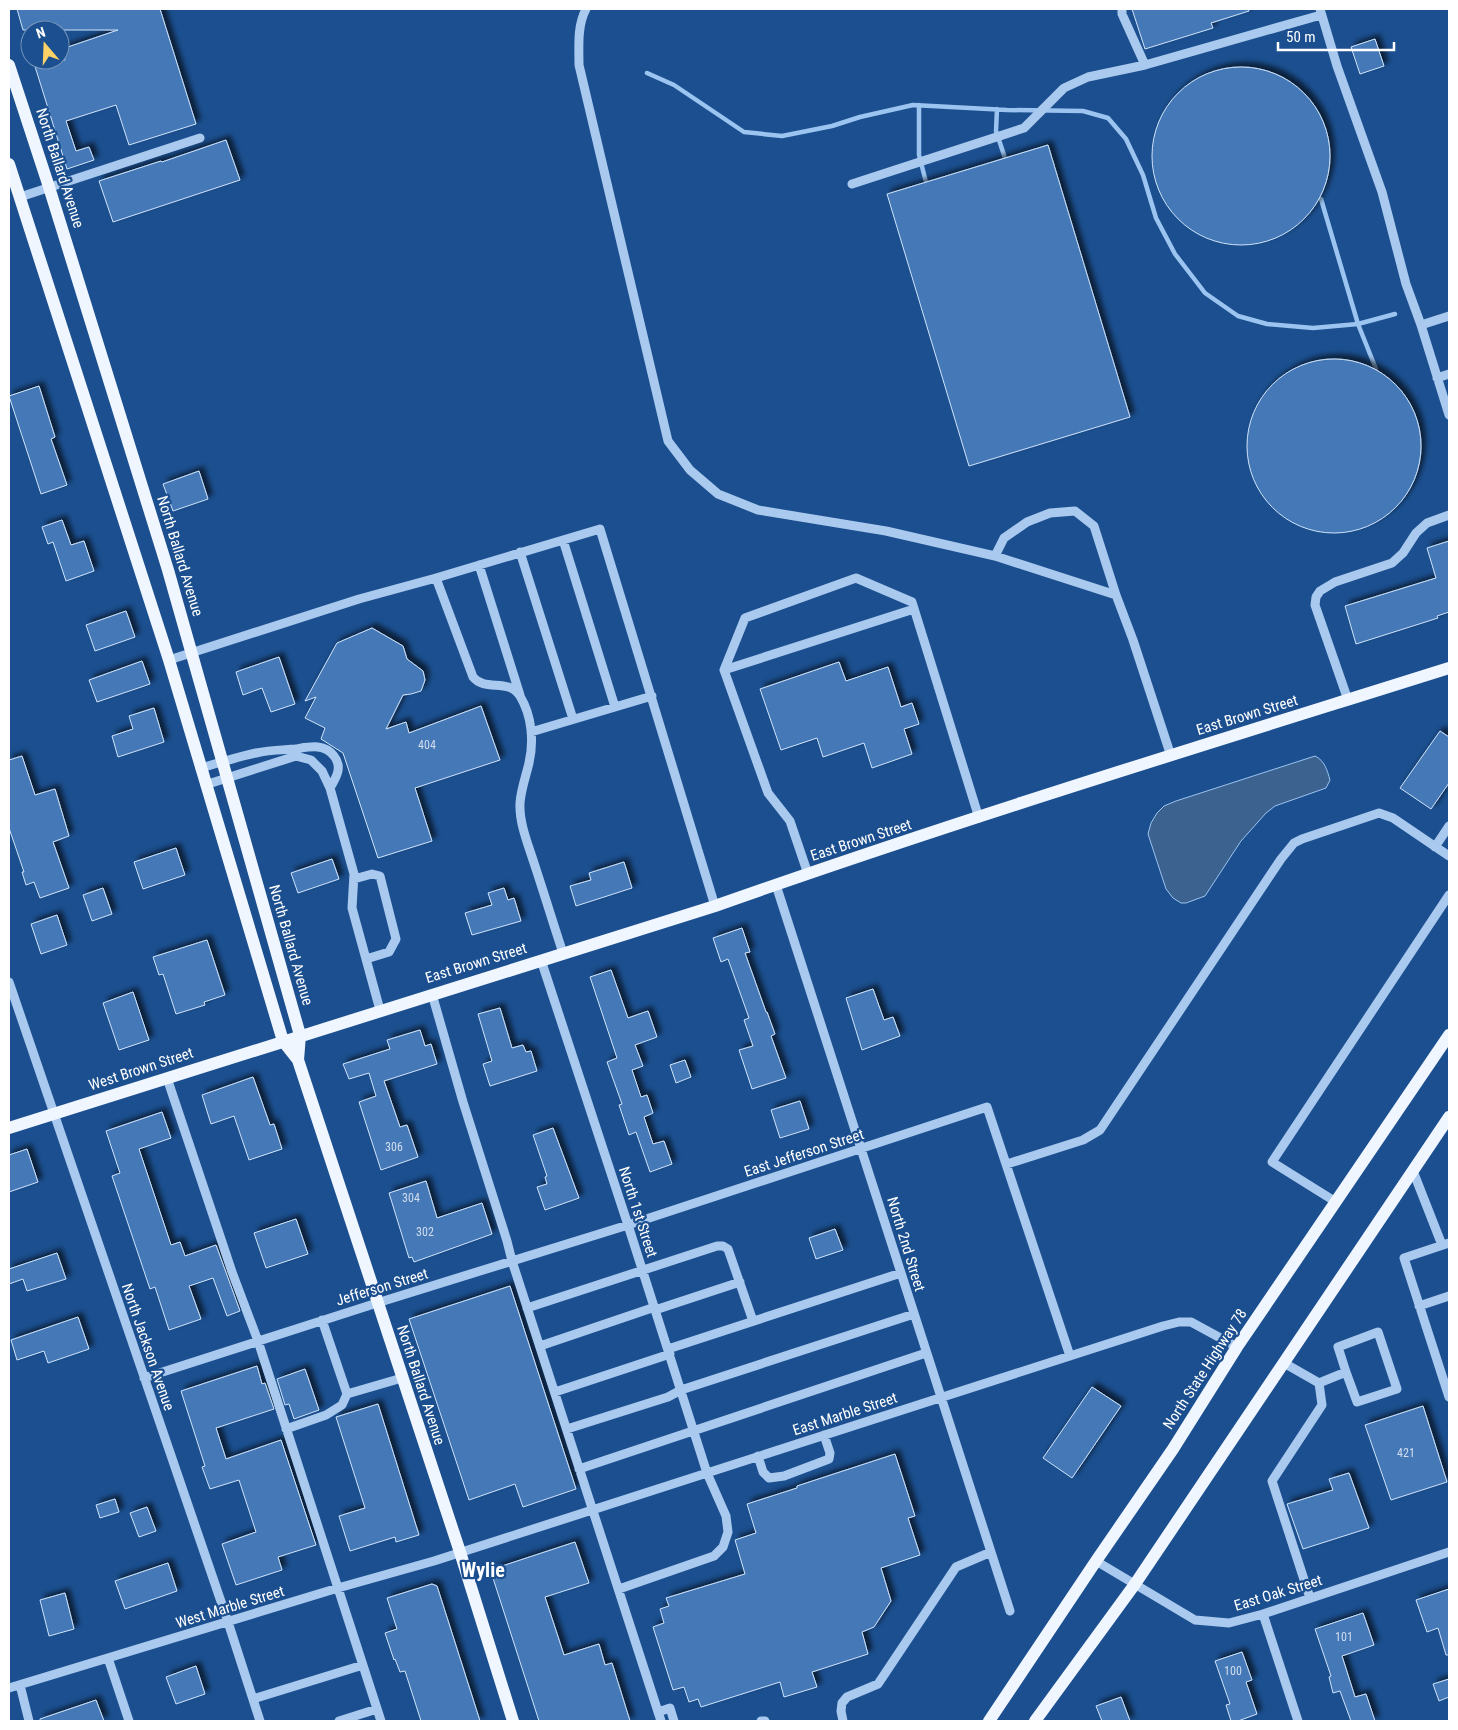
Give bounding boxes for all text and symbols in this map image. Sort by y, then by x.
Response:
north arrow [20,20,70,70]
scale bar [1278,20,1394,52]
text: N [34,24,47,42]
text: 50 m [1286,28,1316,46]
street label: North Ballard Avenue [32,106,88,230]
street label: North Ballard Avenue [153,494,207,618]
street label: East Brown Street [1194,691,1300,739]
house number: 404 [418,738,436,752]
street label: East Brown Street [808,815,914,865]
street label: North Ballard Avenue [265,883,317,1007]
street label: East Brown Street [423,939,529,987]
street label: West Brown Street [87,1044,195,1094]
street label: East Jefferson Street [742,1125,866,1181]
house number: 306 [385,1140,403,1154]
street label: North 1st Street [615,1164,661,1260]
house number: 304 [402,1191,420,1205]
street label: North 2nd Street [883,1195,929,1293]
house number: 302 [416,1225,434,1239]
street label: Jefferson Street [334,1264,430,1310]
street label: North Jackson Avenue [118,1281,178,1413]
street label: North State Highway 78 [1159,1305,1251,1433]
street label: North Ballard Avenue [393,1323,449,1447]
street label: East Marble Street [790,1389,900,1439]
house number: 421 [1397,1446,1415,1460]
district label: Wylie [461,1558,505,1582]
street label: East Oak Street [1232,1571,1324,1615]
street label: West Marble Street [174,1582,286,1632]
house number: 101 [1335,1630,1353,1644]
house number: 100 [1224,1664,1242,1678]

